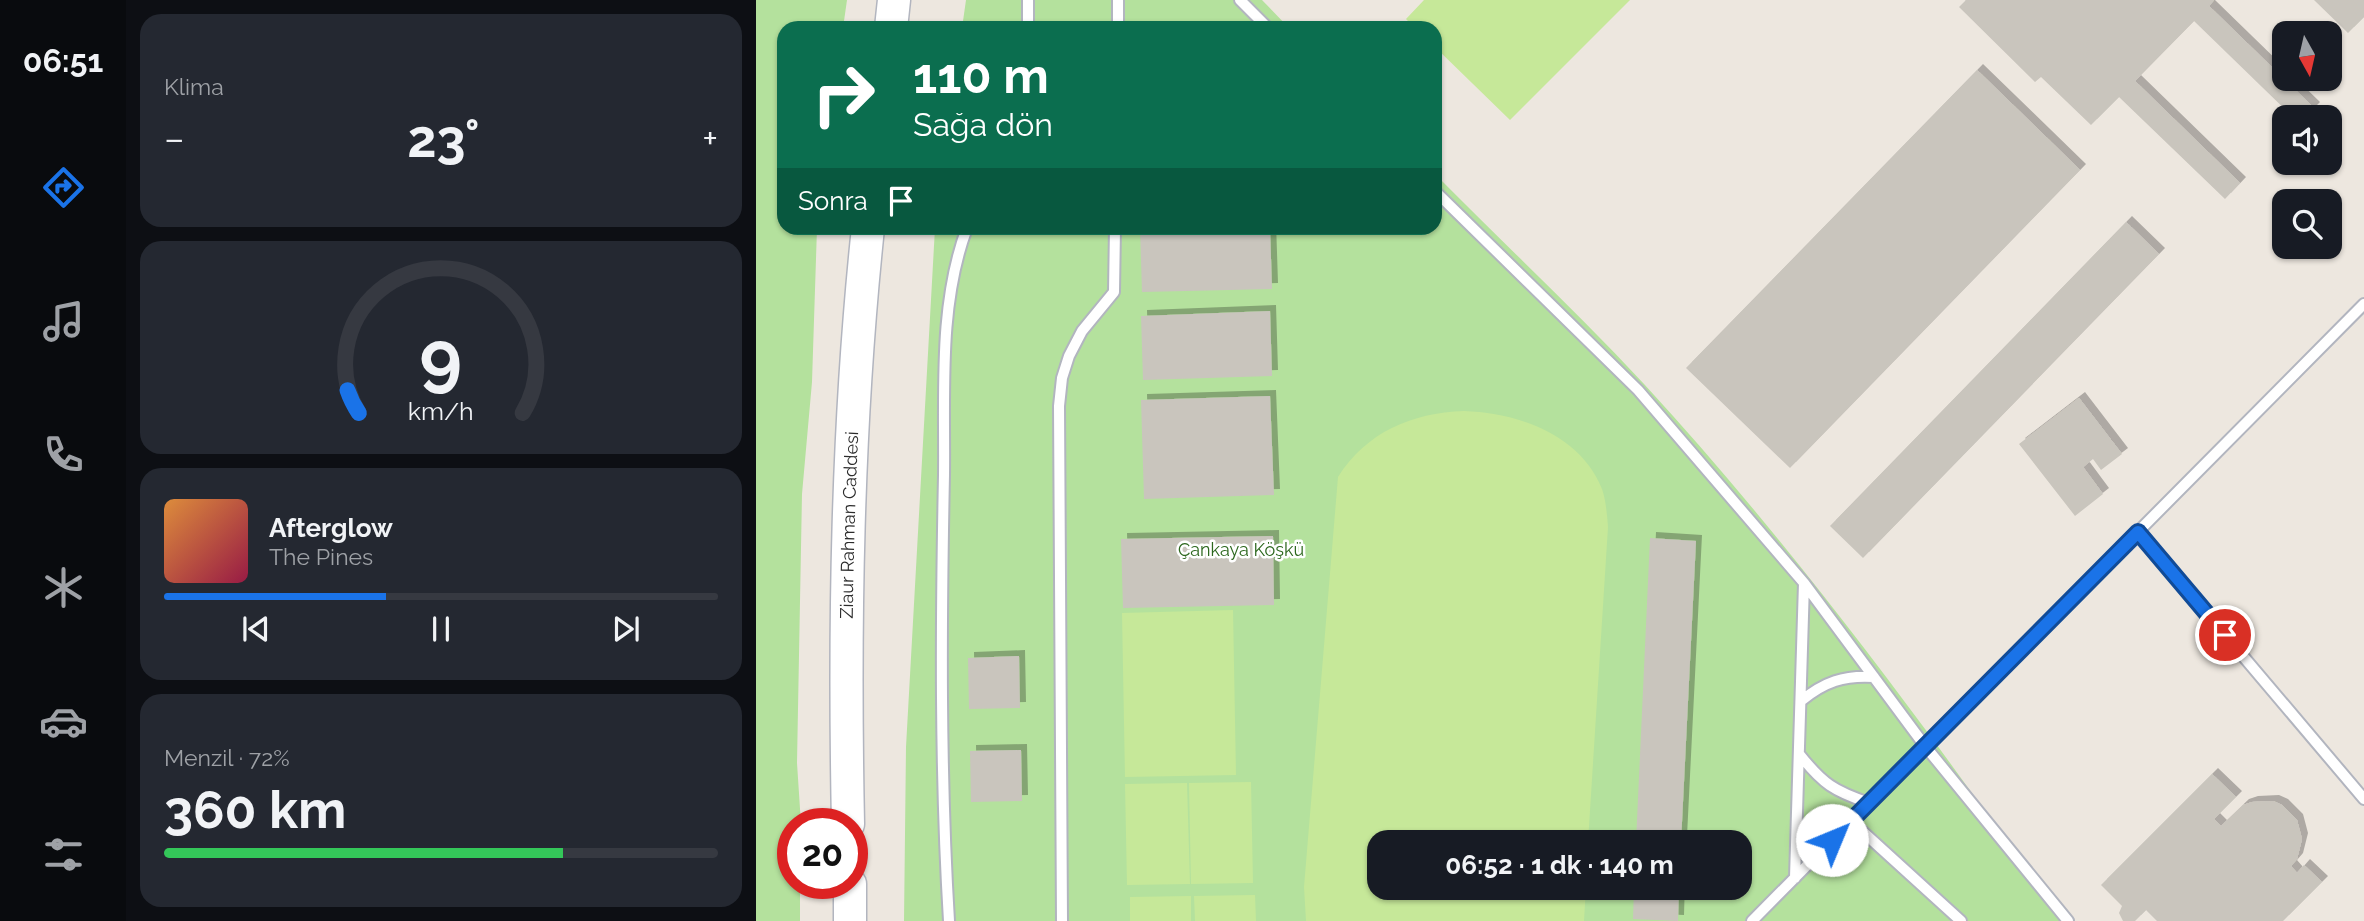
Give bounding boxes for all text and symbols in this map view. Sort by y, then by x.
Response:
north arrow [2272,21,2342,91]
map controls [2272,21,2342,259]
text: 06:51 [23,42,103,79]
text: 110 m [913,47,1049,104]
icon: right [798,49,889,140]
text: Klima [164,73,224,100]
button: sound [2272,105,2342,175]
text: Sağa dön [913,106,1053,143]
text: 23° [407,108,480,169]
text: − [164,116,184,161]
text: + [702,116,718,161]
icon: directions [39,163,88,212]
icon: arrive [882,182,920,220]
text: Sonra [798,186,868,216]
button: search [2272,189,2342,259]
icon: music [39,297,88,346]
text: 9 [420,316,462,401]
text: km/h [408,396,474,426]
icon: phone [39,430,88,479]
street label: Ziaur Rahman Caddesi [836,431,862,619]
text: Afterglow [269,513,393,543]
park label: Çankaya Köşkü [1178,539,1304,560]
text: The Pines [269,543,373,570]
icon: climate [39,563,88,612]
pin [2195,605,2255,665]
icon: previous [237,610,275,648]
icon: pause [422,610,460,648]
icon: next [607,610,645,648]
icon: arrive [2206,616,2244,654]
icon: car [39,697,88,746]
text: Menzil · 72% [164,744,290,771]
text: 360 km [164,779,346,840]
position arrow [1795,803,1869,877]
speed limit sign: 20 [777,808,868,899]
icon: filters [39,830,88,879]
text: 06:52 · 1 dk · 140 m [1445,850,1674,880]

